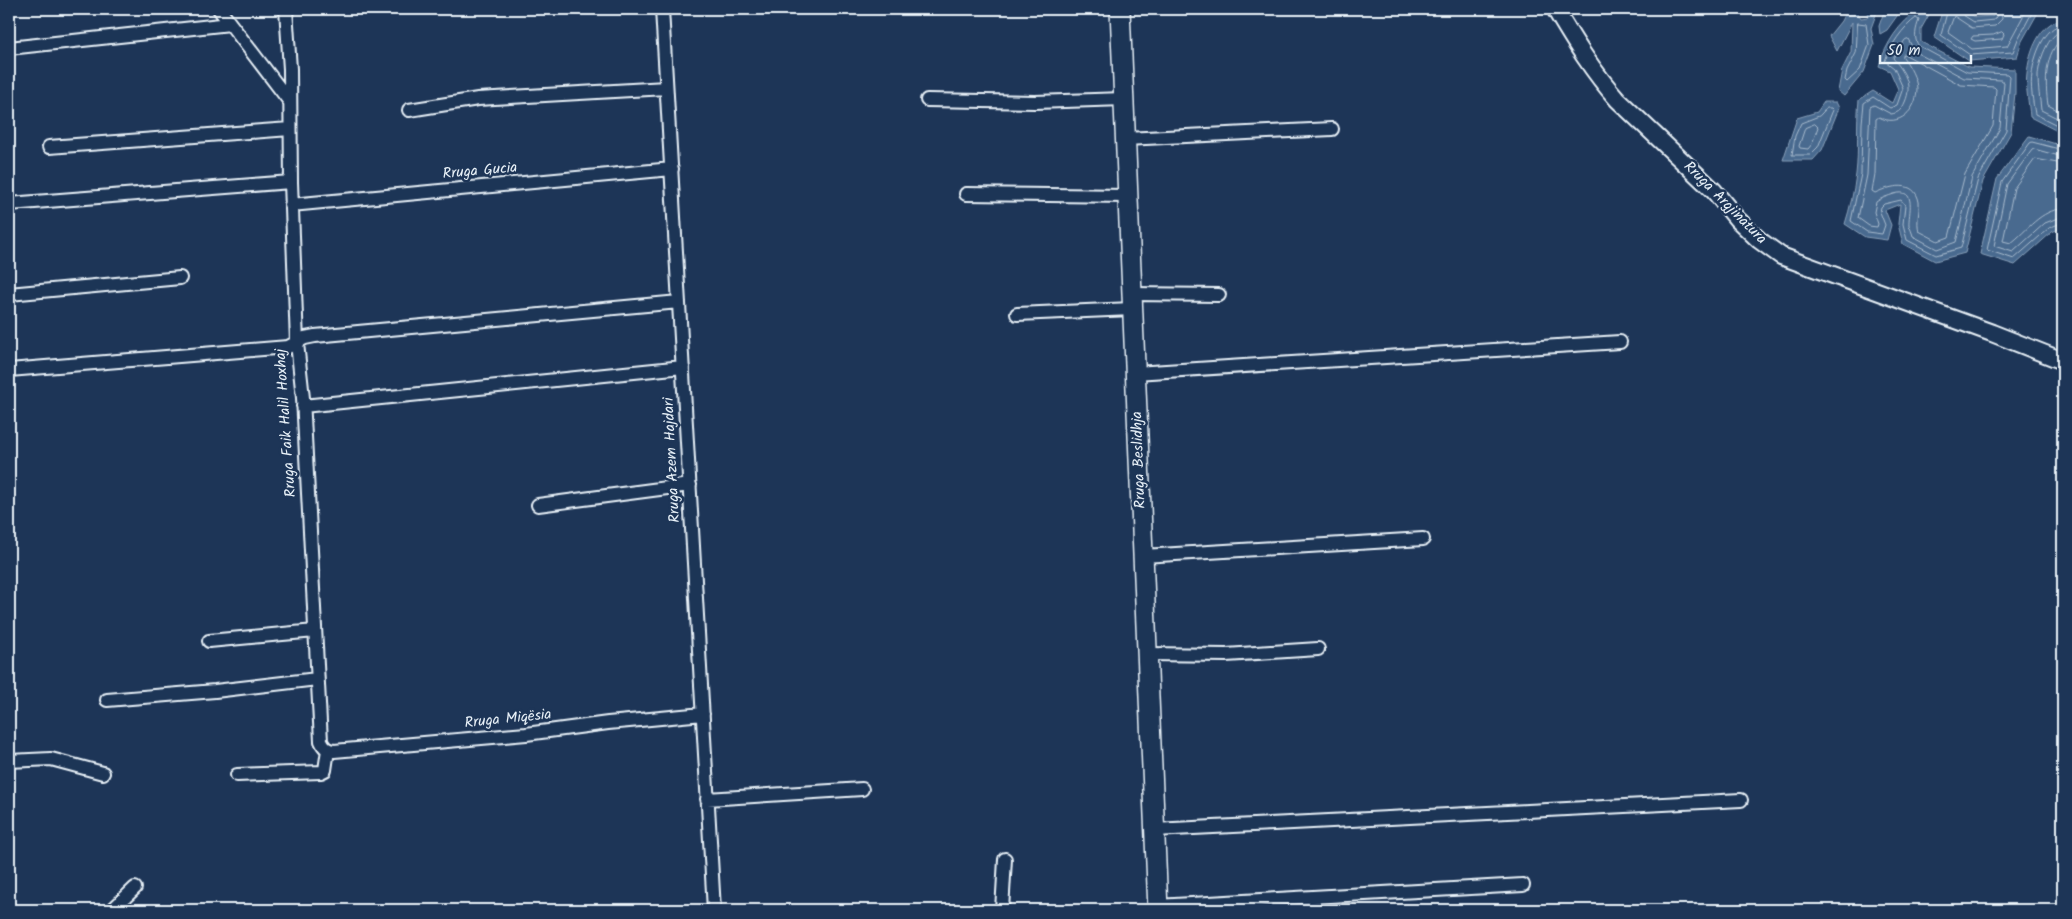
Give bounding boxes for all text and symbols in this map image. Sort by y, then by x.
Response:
scale bar [1880,32,1971,64]
text: 50 m [1887,39,1921,63]
street label: Rruga Gucia [442,156,518,186]
street label: Rruga Argjinatura [1678,156,1772,250]
street label: Rruga Faik Halil Hoxhaj [269,347,303,498]
street label: Rruga Azem Hajdari [657,395,687,523]
street label: Rruga Beslidhja [1125,411,1153,509]
street label: Rruga Miqësia [463,703,553,735]

